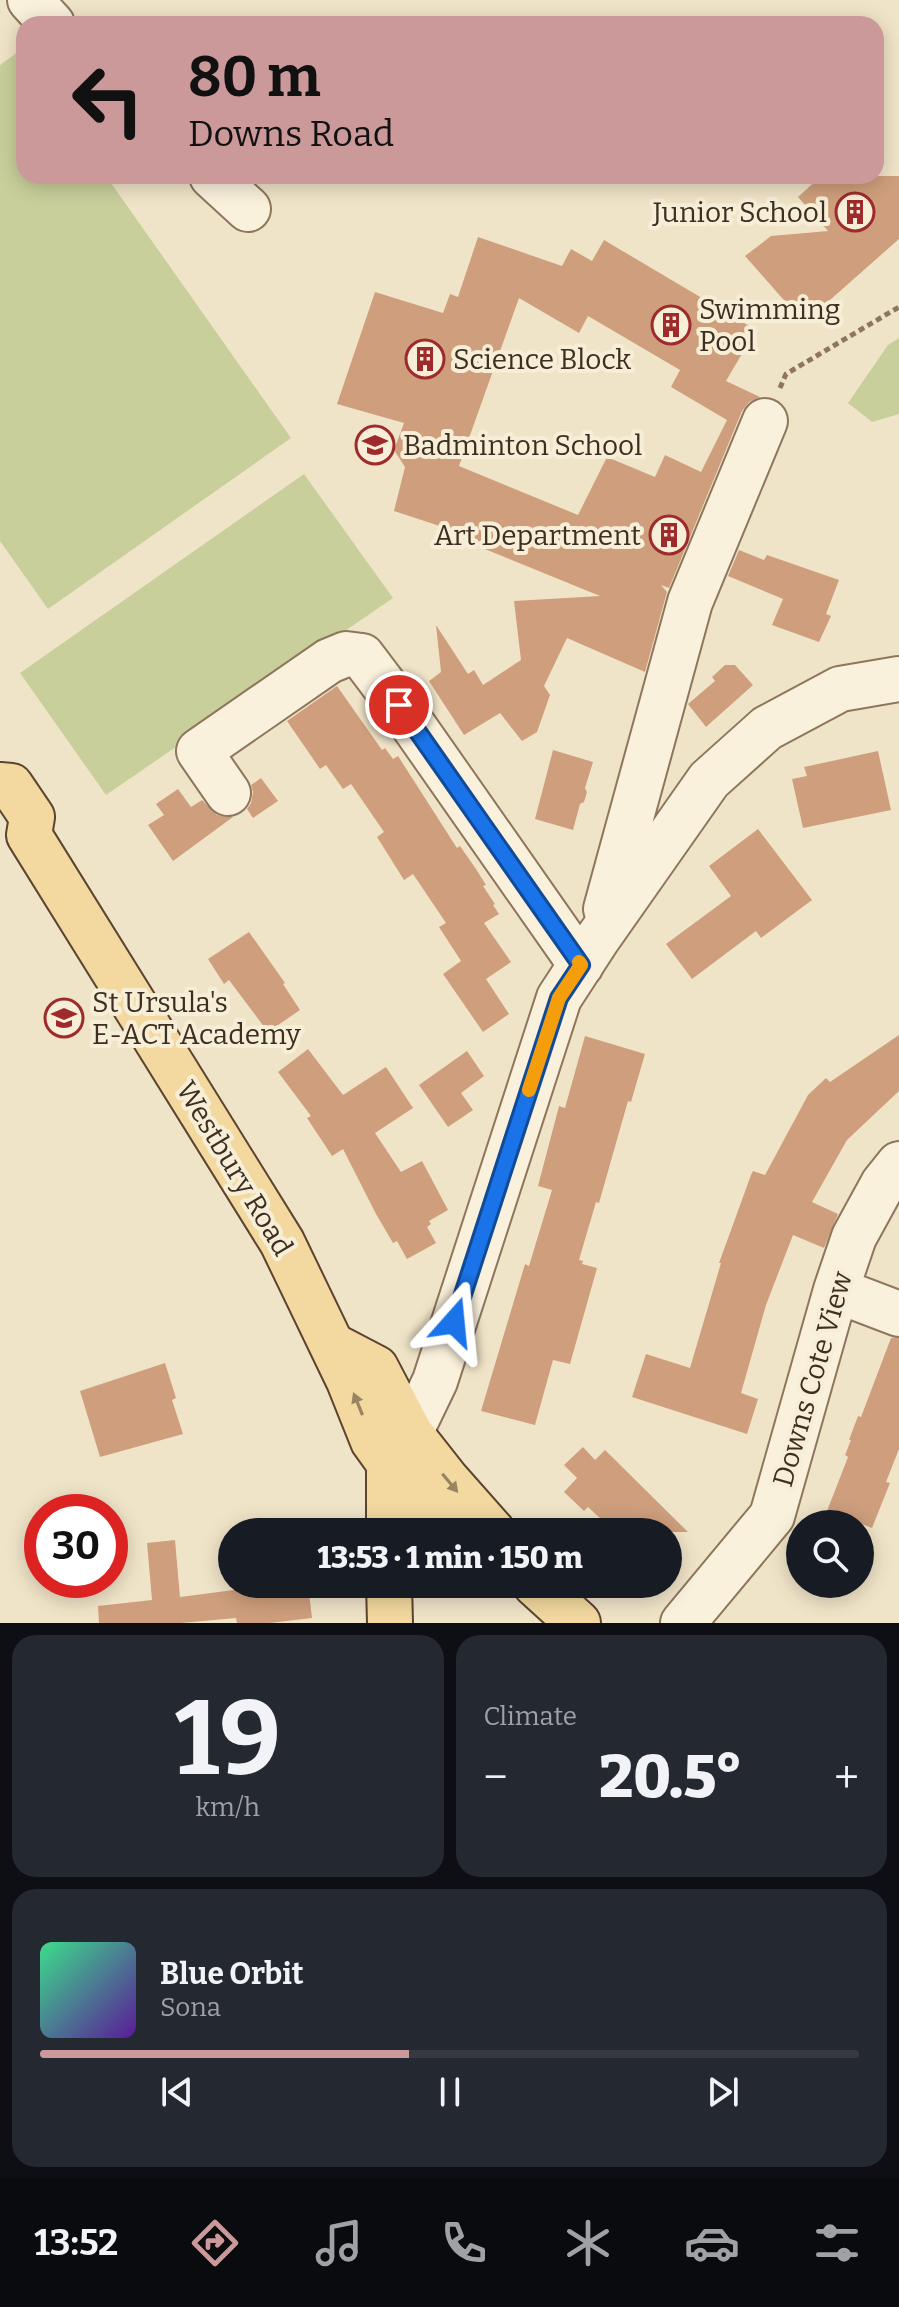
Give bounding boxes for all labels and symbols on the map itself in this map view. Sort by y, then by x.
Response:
building icon: Junior School [834,191,876,233]
place label: Junior School [652,196,827,229]
place label: Swimming Pool [699,293,840,358]
building icon: Swimming Pool [650,304,692,346]
building icon: Science Block [404,338,446,380]
place label: Science Block [453,343,631,376]
school or university icon: Badminton School [354,424,396,466]
place label: Badminton School [403,429,642,462]
building icon: Art Department [648,514,690,556]
place label: Art Department [434,519,641,552]
pin [365,671,433,739]
place label: St Ursula's E-ACT Academy [92,986,301,1051]
school or university icon: St Ursula's E-ACT Academy [43,997,85,1039]
street label: Westbury Road [170,1075,300,1262]
street label: Downs Cote View [766,1267,859,1490]
position arrow [412,1280,496,1364]
one-way arrow [352,1392,365,1416]
one-way arrow [441,1474,459,1493]
speed limit sign: 30 [24,1494,128,1598]

